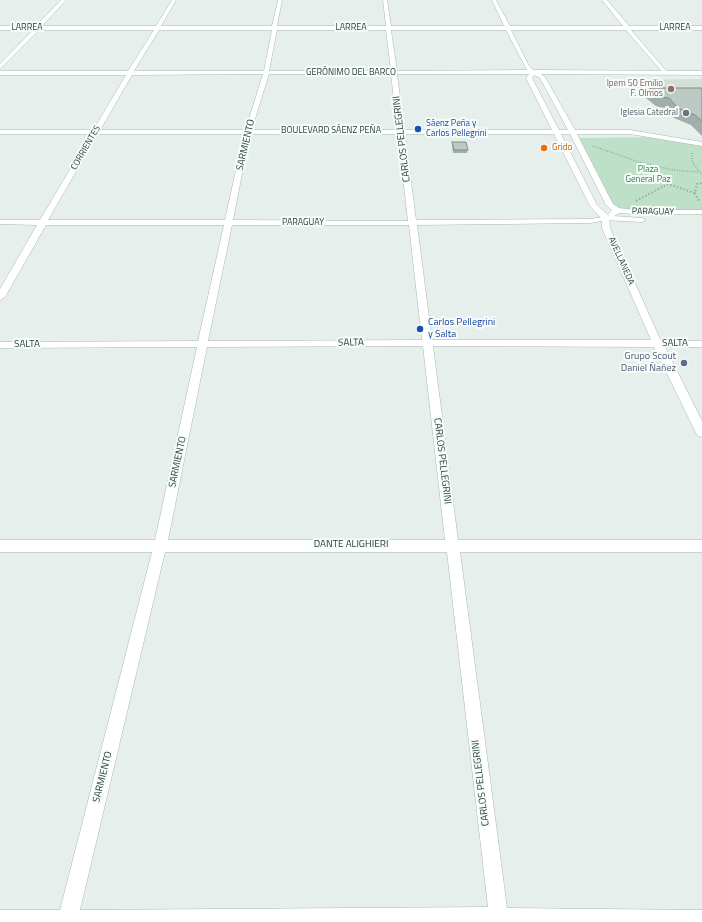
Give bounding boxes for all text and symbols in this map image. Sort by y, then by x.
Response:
street label: LARREA [11,23,43,33]
street label: LARREA [335,23,367,33]
street label: LARREA [659,23,691,33]
street label: GERÓNIMO DEL BARCO [306,68,396,78]
place label: Ipem 50 Emilio F. Olmos [607,79,663,100]
marker: Ipem 50 Emilio F. Olmos [666,84,676,94]
street label: CARLOS PELLEGRINI [391,95,413,183]
place label: Iglesia Catedral [620,108,678,118]
marker: Iglesia Catedral [681,108,691,118]
street label: SARMIENTO [234,118,258,172]
place label: Sáenz Peña y Carlos Pellegrini [426,119,487,140]
street label: CORRIENTES [69,124,103,172]
marker: Sáenz Peña y Carlos Pellegrini [413,124,423,134]
street label: BOULEVARD SÁENZ PEÑA [281,126,381,136]
marker: Grido [539,143,549,153]
place label: Grido [552,143,572,153]
park label: Plaza General Paz [625,165,671,186]
street label: PARAGUAY [632,206,674,218]
street label: PARAGUAY [282,218,324,228]
street label: AVELLANEDA [606,235,636,287]
place label: Carlos Pellegrini y Salta [428,317,495,340]
marker: Carlos Pellegrini y Salta [415,324,425,334]
street label: SALTA [338,337,364,349]
street label: SALTA [662,338,688,350]
street label: SALTA [14,339,40,351]
place label: Grupo Scout Daniel Ñañez [621,351,676,374]
marker: Grupo Scout Daniel Ñañez [679,358,689,368]
street label: CARLOS PELLEGRINI [431,417,453,505]
street label: SARMIENTO [167,435,189,489]
street label: DANTE ALIGHIERI [314,539,388,551]
street label: CARLOS PELLEGRINI [470,739,492,827]
street label: SARMIENTO [91,750,115,804]

